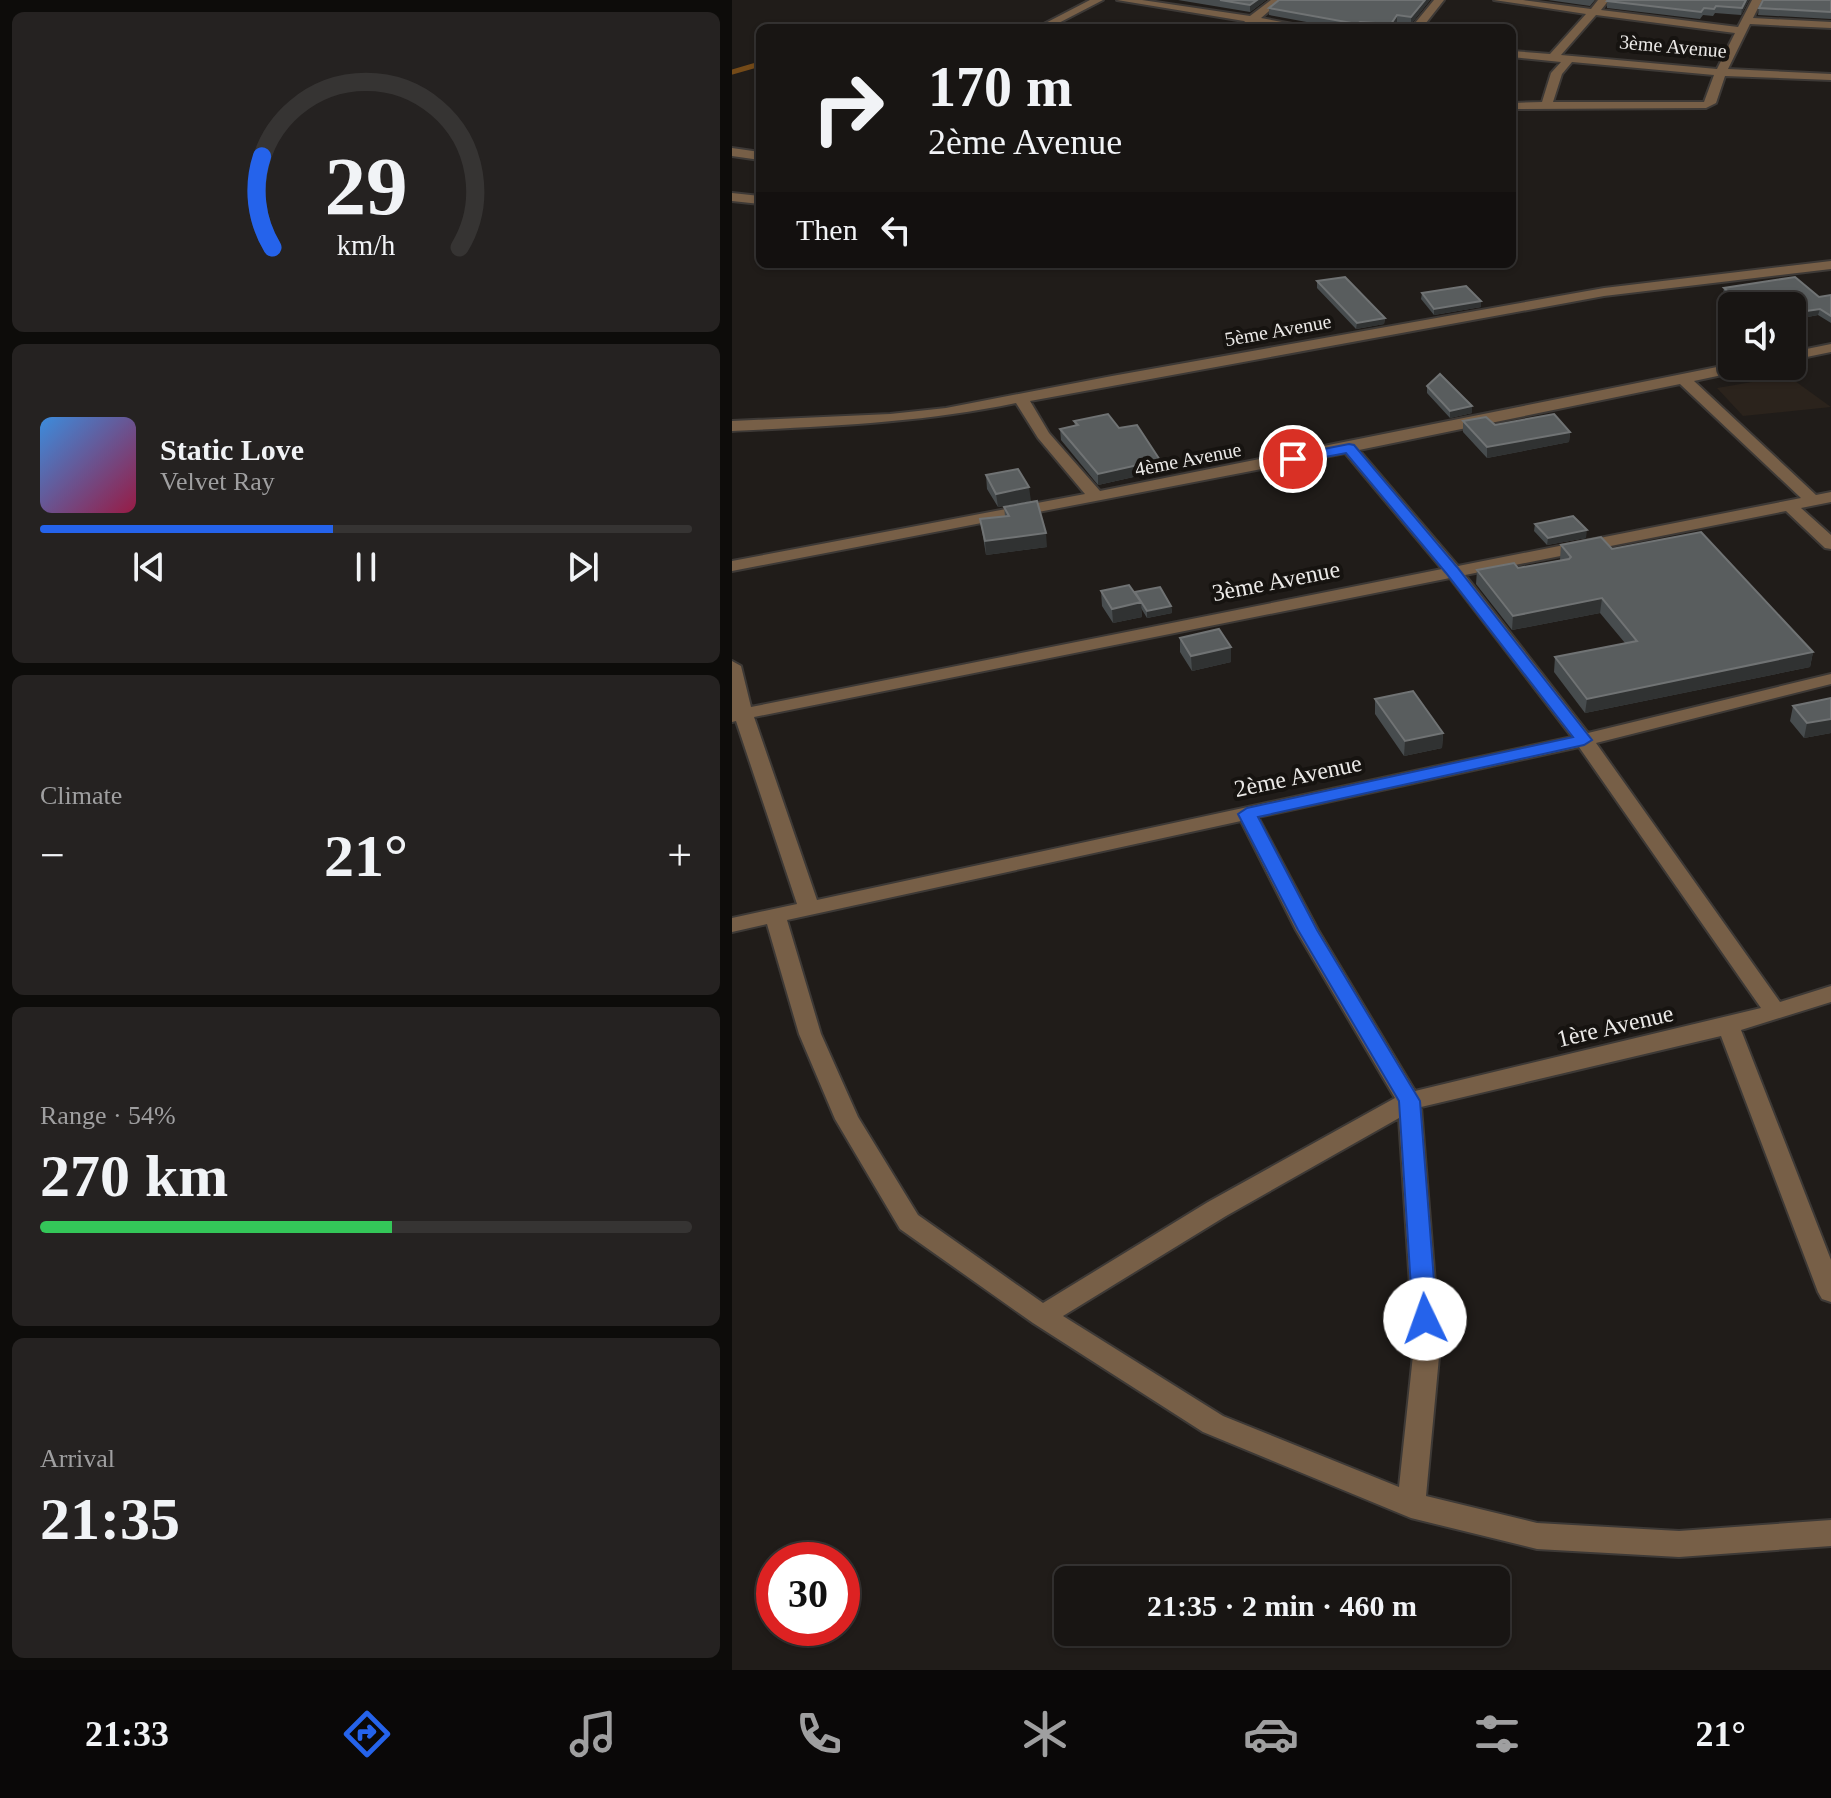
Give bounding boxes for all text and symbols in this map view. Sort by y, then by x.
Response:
street label: 3ème Avenue [1618,30,1728,62]
icon: right [796,56,900,160]
text: 170 m [928,56,1073,118]
text: 2ème Avenue [928,122,1122,162]
text: 29 [324,139,408,231]
icon: left [874,208,918,252]
text: Then [796,213,858,246]
text: km/h [337,230,395,261]
map controls [1718,292,1806,380]
button: sound [1718,292,1806,380]
street label: 5ème Avenue [1223,310,1333,350]
pin [1259,425,1327,493]
text: Static Love [160,433,304,466]
icon: arrive [1271,437,1315,481]
street label: 4ème Avenue [1133,438,1243,480]
text: Velvet Ray [160,467,275,496]
icon: previous [127,545,171,589]
icon: pause [344,545,388,589]
icon: next [561,545,605,589]
street label: 3ème Avenue [1210,556,1342,606]
street label: 2ème Avenue [1232,750,1364,802]
text: Climate [40,781,122,810]
text: 21° [324,823,408,889]
text: − [40,831,65,880]
text: + [667,831,692,880]
street label: 1ère Avenue [1554,1000,1676,1052]
text: Range · 54% [40,1101,176,1130]
text: 270 km [40,1143,228,1209]
position arrow [1383,1277,1467,1361]
text: Arrival [40,1444,115,1473]
text: 21:35 [40,1486,180,1552]
speed limit sign: 30 [756,1542,860,1646]
text: 21:35 · 2 min · 460 m [1147,1589,1417,1622]
icon: directions [339,1706,395,1762]
icon: music [565,1706,621,1762]
icon: phone [791,1706,847,1762]
icon: climate [1017,1706,1073,1762]
icon: car [1243,1706,1299,1762]
icon: filters [1469,1706,1525,1762]
text: 21:33 [85,1714,169,1754]
text: 21° [1695,1714,1746,1754]

